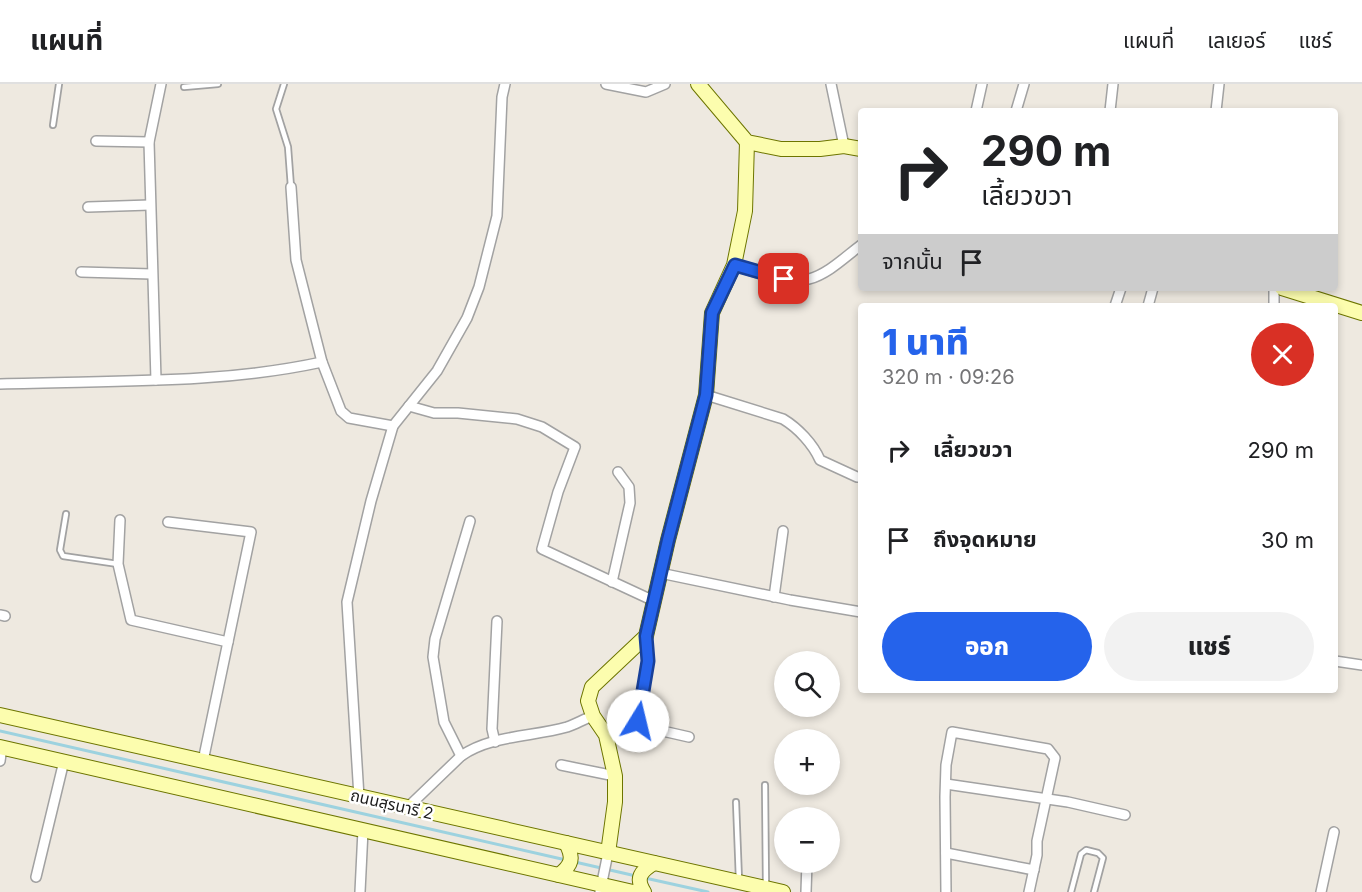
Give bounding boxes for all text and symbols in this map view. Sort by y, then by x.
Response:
text: แผนที่ [30,23,103,57]
text: แผนที่ [1123,28,1174,53]
text: เลเยอร์ [1207,28,1266,53]
text: แชร์ [1299,28,1332,53]
text: 290 m [981,125,1111,176]
icon: right [882,132,960,210]
text: เลี้ยวขวา [981,179,1072,212]
icon: arrive [955,246,988,279]
text: จากนั้น [882,248,943,274]
pin [758,253,809,304]
icon: arrive [767,262,800,295]
text: 1 นาที [882,320,969,364]
button: close [1251,323,1314,386]
text: 320 m · 09:26 [882,365,1015,389]
icon: right [882,434,915,467]
text: เลี้ยวขวา [933,436,1013,462]
text: 290 m [1248,437,1314,463]
icon: arrive [882,524,915,557]
text: ถึงจุดหมาย [933,526,1037,552]
text: 30 m [1261,527,1314,553]
button: ออก [882,612,1092,681]
button: แชร์ [1104,612,1314,681]
map controls [774,651,840,873]
button: search [774,651,840,717]
position arrow [606,689,670,753]
button: + [774,729,840,795]
street label: ถนนสุรนารี 2 [349,785,435,823]
button: − [774,807,840,873]

